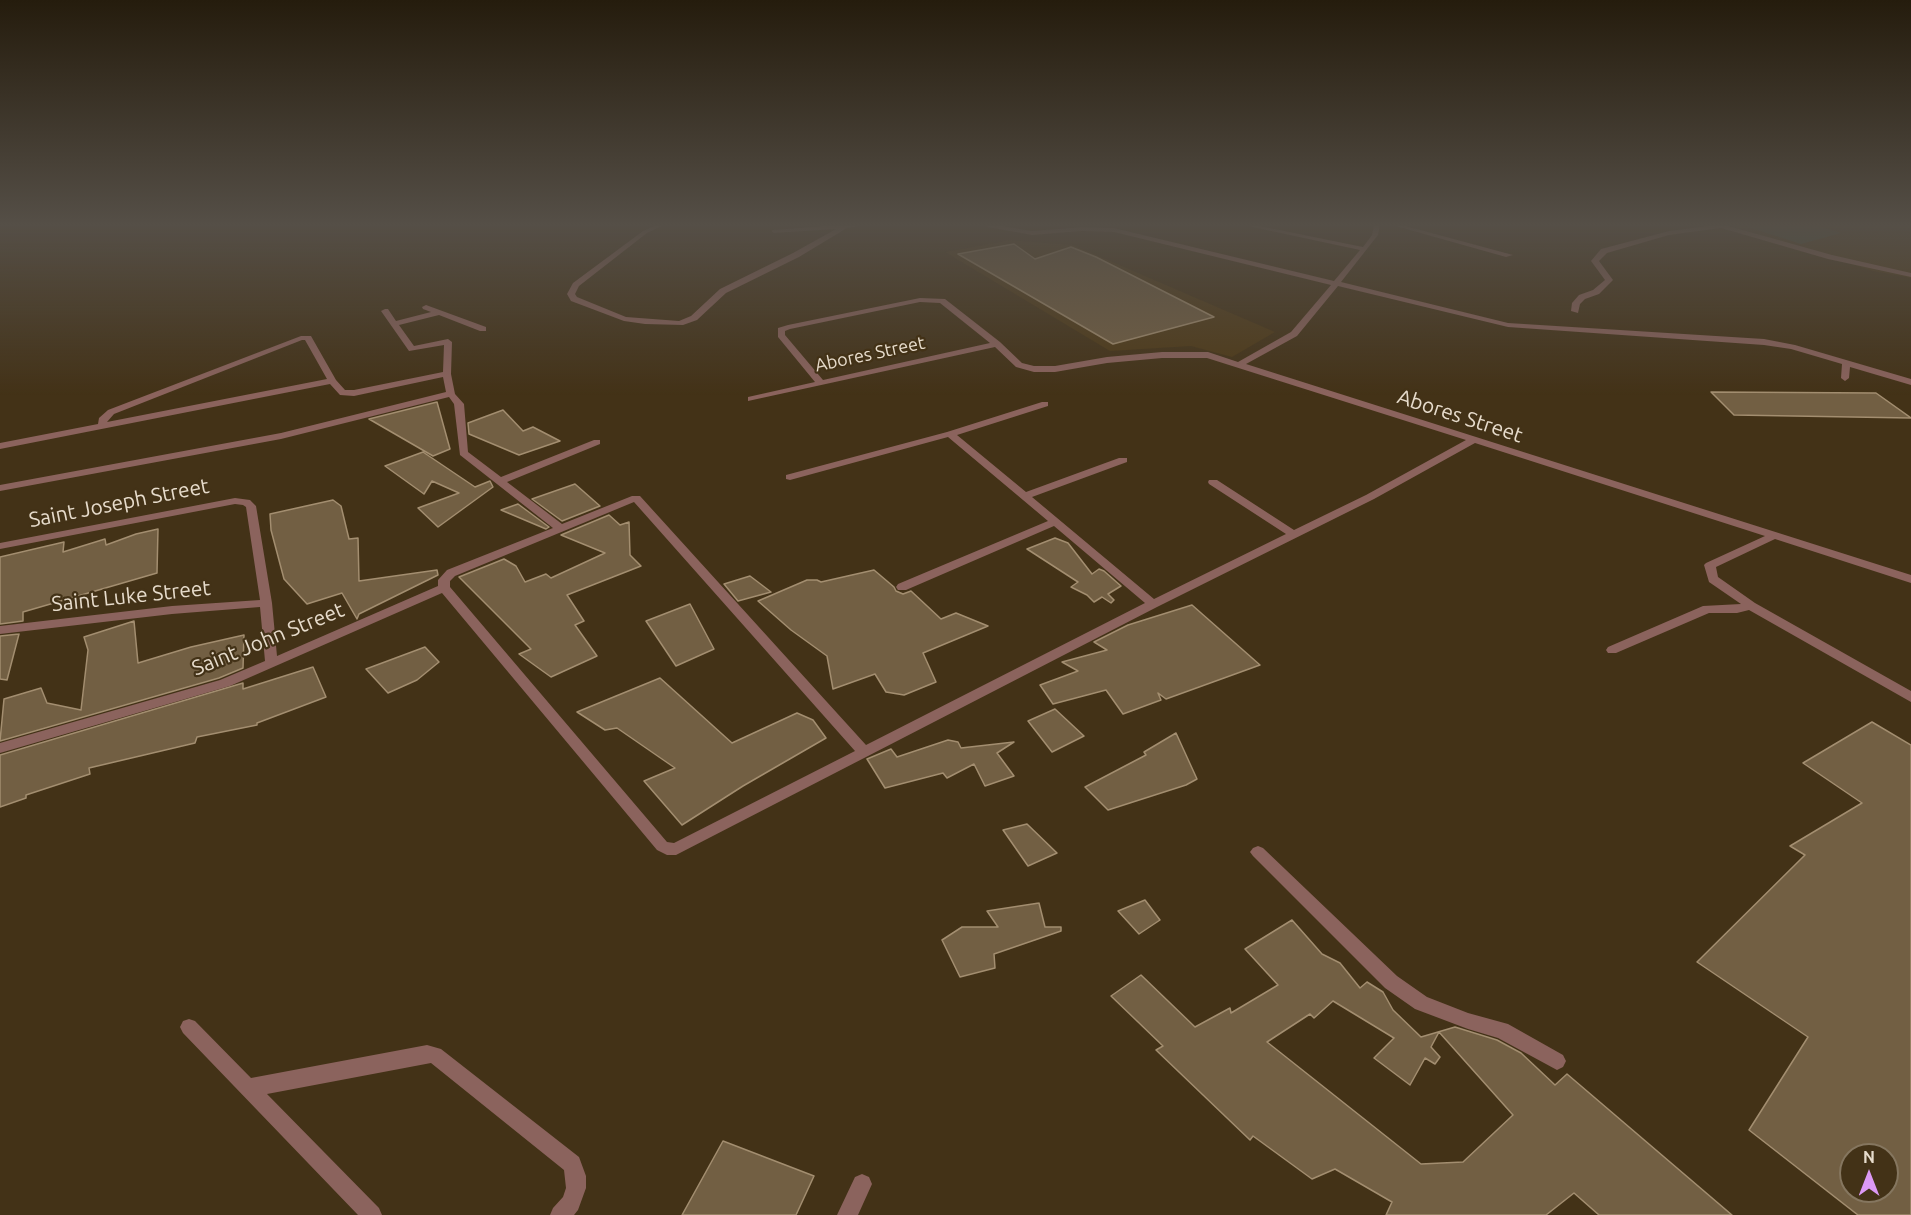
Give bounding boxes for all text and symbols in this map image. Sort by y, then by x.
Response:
street label: Abores Street [813,332,927,376]
street label: Abores Street [1394,384,1526,448]
street label: Saint Joseph Street [27,473,211,533]
street label: Saint Luke Street [50,575,212,617]
street label: Saint John Street [188,597,348,681]
north arrow [1839,1143,1899,1203]
text: N [1863,1148,1875,1166]

